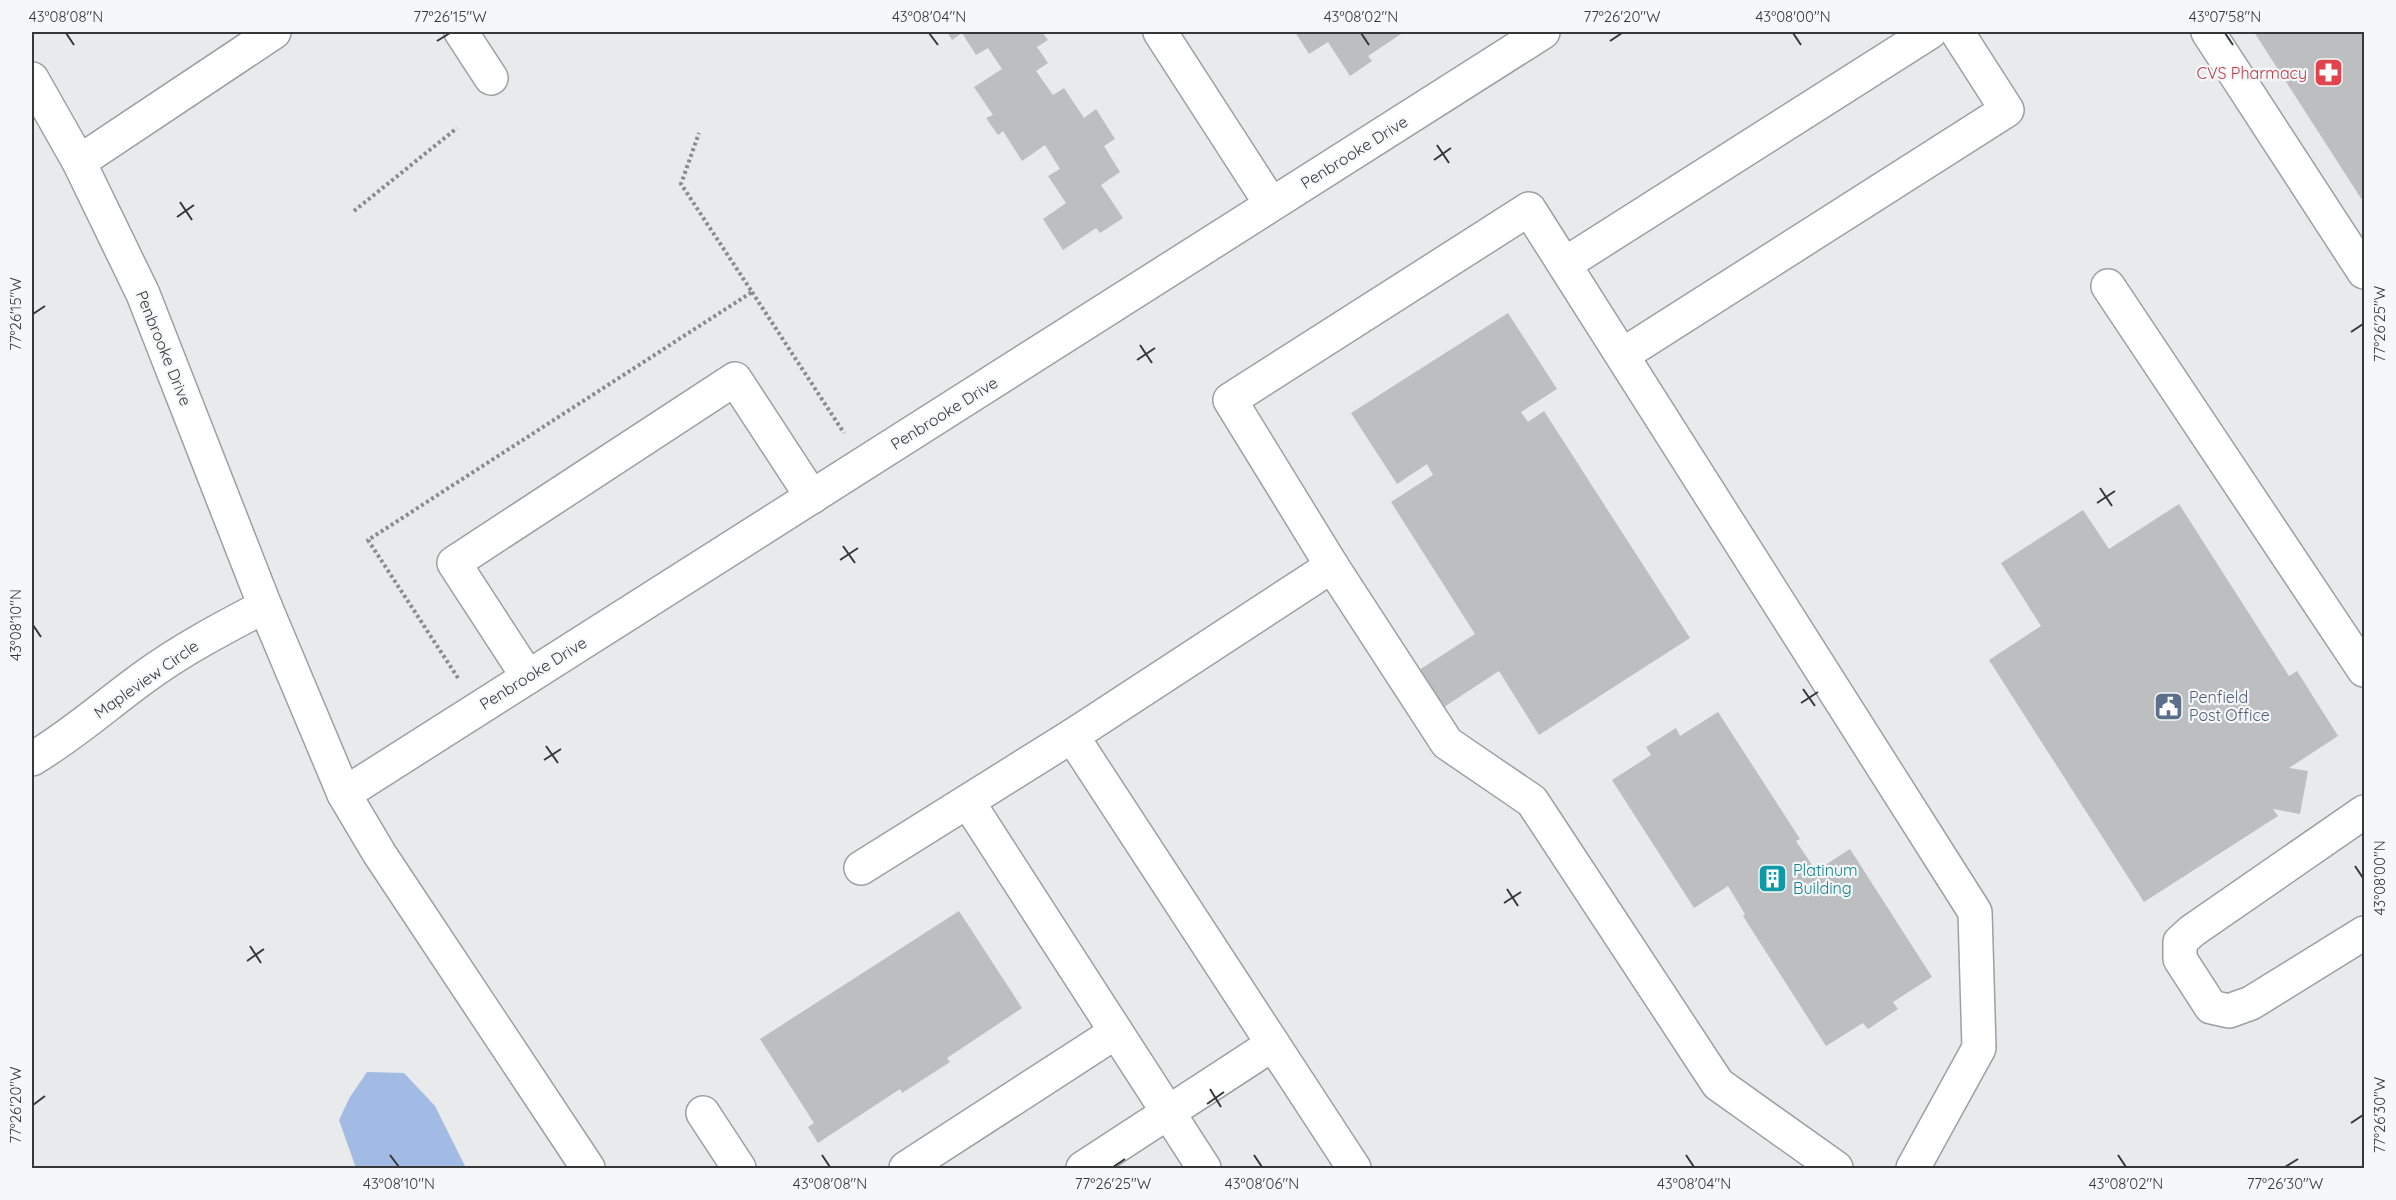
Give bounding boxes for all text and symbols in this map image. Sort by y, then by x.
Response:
text: 43°08'08"N [29,7,103,26]
text: 77°26'15"W [413,7,487,26]
text: 43°08'04"N [892,7,966,26]
text: 43°08'02"N [1324,7,1398,26]
text: 77°26'20"W [1583,7,1661,26]
text: 43°08'00"N [1755,7,1831,26]
text: 43°07'58"N [2189,7,2261,26]
pharmacy icon: CVS Pharmacy [2312,57,2344,89]
place label: CVS Pharmacy [2197,63,2307,83]
street label: Penbrooke Drive [1297,111,1411,193]
text: 77°26'15"W [6,277,25,351]
text: 77°26'25"W [2370,285,2389,362]
street label: Penbrooke Drive [132,287,196,409]
street label: Penbrooke Drive [887,372,1001,454]
text: 43°08'10"N [6,589,25,661]
street label: Penbrooke Drive [476,632,590,714]
street label: Mapleview Circle [90,636,202,722]
place label: Penfield Post Office [2189,687,2270,725]
public building icon: Penfield Post Office [2152,690,2184,722]
text: 43°08'00"N [2370,840,2389,916]
place label: Platinum Building [1793,860,1858,898]
building icon: Platinum Building [1756,863,1788,895]
text: 77°26'20"W [6,1066,25,1144]
text: 77°26'30"W [2370,1076,2389,1153]
text: 43°08'10"N [363,1174,435,1193]
text: 43°08'08"N [793,1174,867,1193]
text: 77°26'25"W [1075,1174,1152,1193]
text: 43°08'06"N [1225,1174,1299,1193]
text: 43°08'04"N [1657,1174,1731,1193]
text: 43°08'02"N [2089,1174,2163,1193]
text: 77°26'30"W [2247,1174,2324,1193]

